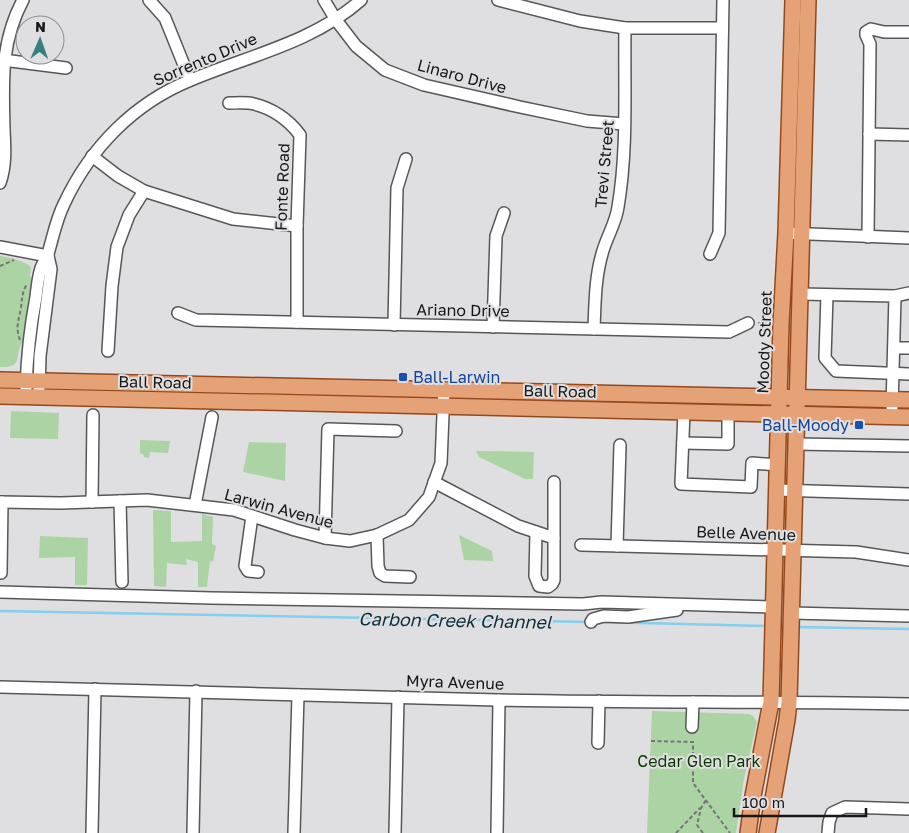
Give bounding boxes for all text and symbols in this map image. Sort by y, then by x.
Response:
north arrow [15,15,65,65]
text: N [35,18,46,35]
street label: Sorrento Drive [150,28,260,90]
street label: Linaro Drive [415,54,509,98]
street label: Trevi Street [590,119,618,209]
street label: Fonte Road [270,143,294,231]
street label: Moody Street [752,290,776,394]
street label: Ariano Drive [416,299,510,321]
place label: Ball-Larwin [413,367,500,387]
street label: Ball Road [118,371,192,393]
marker: Ball-Larwin [397,371,409,383]
street label: Ball Road [523,380,597,402]
place label: Ball-Moody [762,415,849,435]
marker: Ball-Moody [853,419,865,431]
street label: Larwin Avenue [222,484,336,532]
street label: Belle Avenue [696,521,796,545]
water label: Carbon Creek Channel [358,607,553,633]
street label: Myra Avenue [406,670,504,694]
park label: Cedar Glen Park [637,751,761,771]
scale bar [734,786,866,818]
text: 100 m [742,793,785,811]

